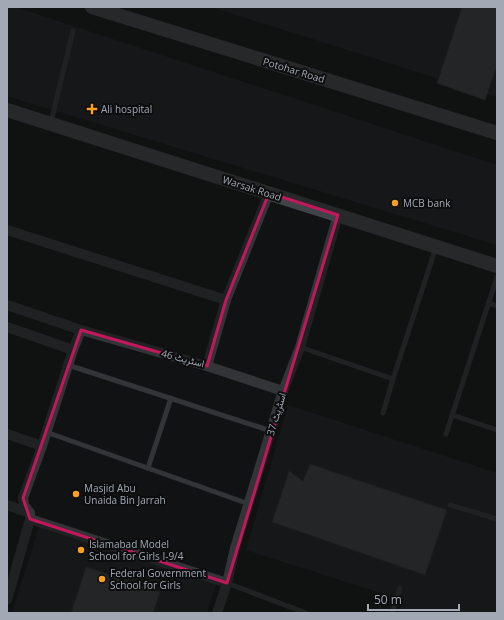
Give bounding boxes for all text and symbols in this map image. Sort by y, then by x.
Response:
street label: Potohar Road [261,54,327,86]
place label: Ali hospital [101,102,152,116]
marker: Ali hospital [86,103,98,115]
street label: Warsak Road [221,172,283,204]
place label: MCB bank [403,196,451,210]
marker: MCB bank [390,198,400,208]
street label: اسٹریٹ 46 [160,346,206,370]
street label: اسٹریٹ 37 [263,391,289,437]
place label: Masjid Abu Unaida Bin Jarrah [84,481,166,507]
marker: Masjid Abu Unaida Bin Jarrah [71,489,81,499]
place label: Islamabad Model School for Girls I-9/4 [89,537,184,563]
marker: Islamabad Model School for Girls I-9/4 [76,545,86,555]
place label: Federal Government School for Girls [110,566,206,592]
marker: Federal Government School for Girls [97,574,107,584]
scale bar [368,586,459,612]
text: 50 m [374,591,402,608]

